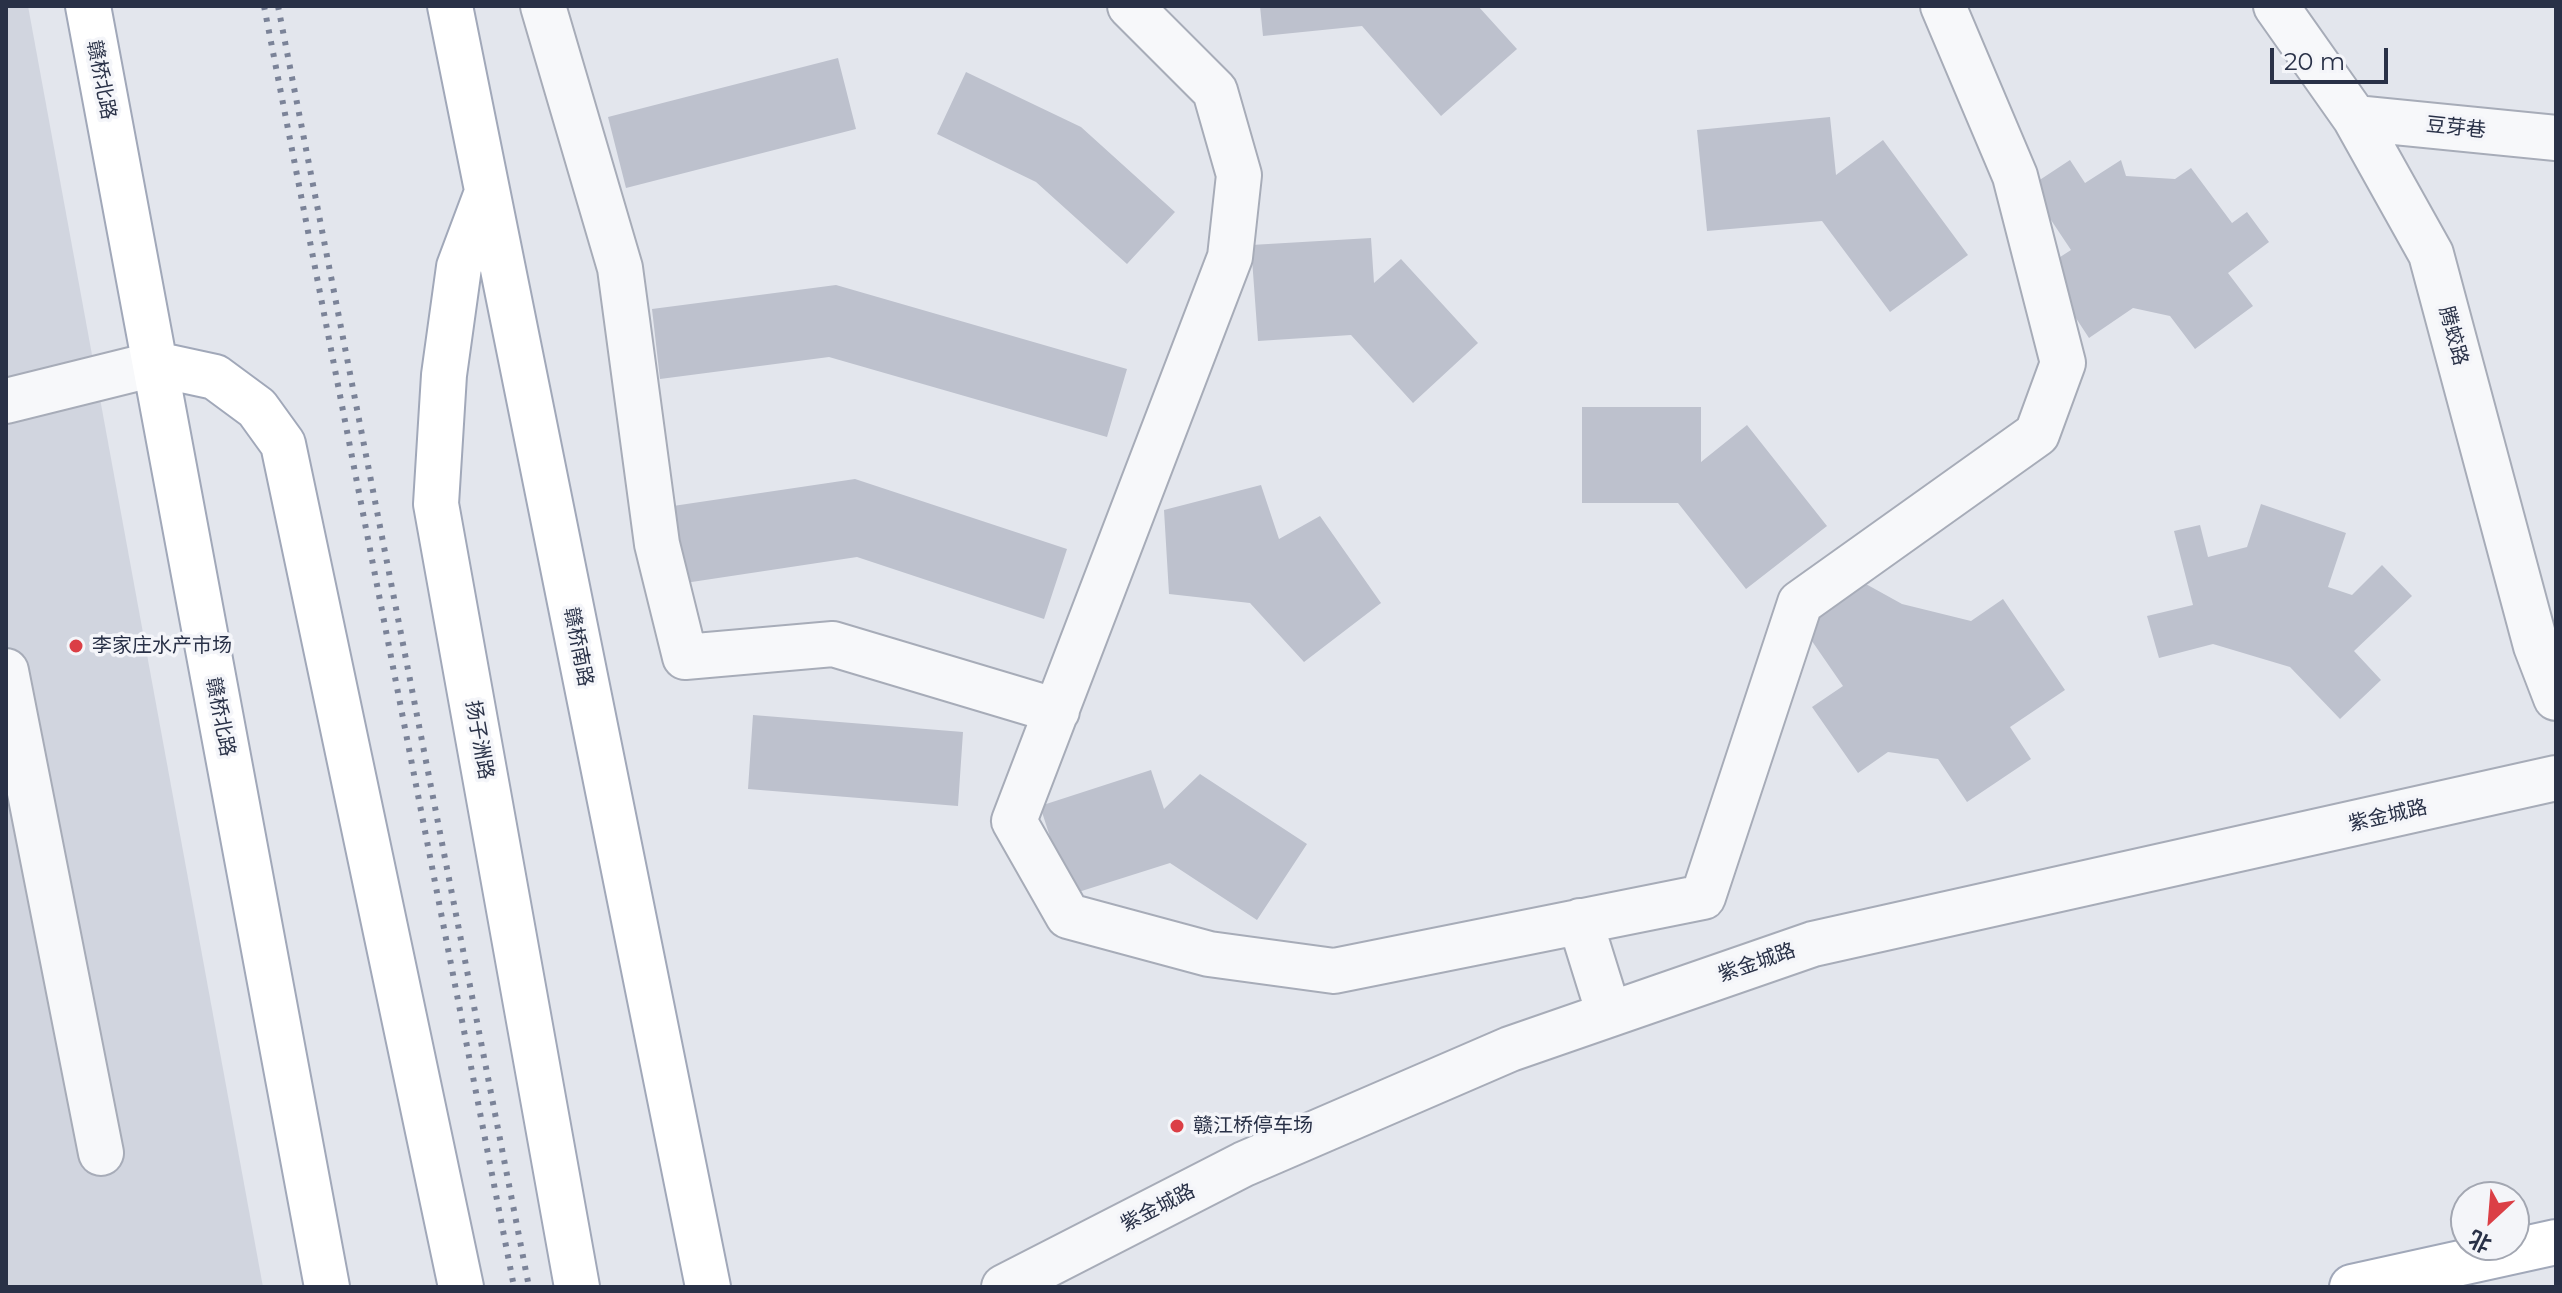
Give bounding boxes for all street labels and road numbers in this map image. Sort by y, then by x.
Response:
street label: 赣桥北路 [82,38,120,122]
street label: 豆芽巷 [2425,113,2487,143]
street label: 腾蛟路 [2434,304,2472,368]
street label: 赣桥南路 [559,605,597,689]
street label: 赣桥北路 [201,675,239,759]
street label: 扬子洲路 [460,699,498,781]
street label: 紫金城路 [2346,795,2430,837]
street label: 紫金城路 [1715,939,1799,987]
street label: 紫金城路 [1117,1179,1199,1237]

